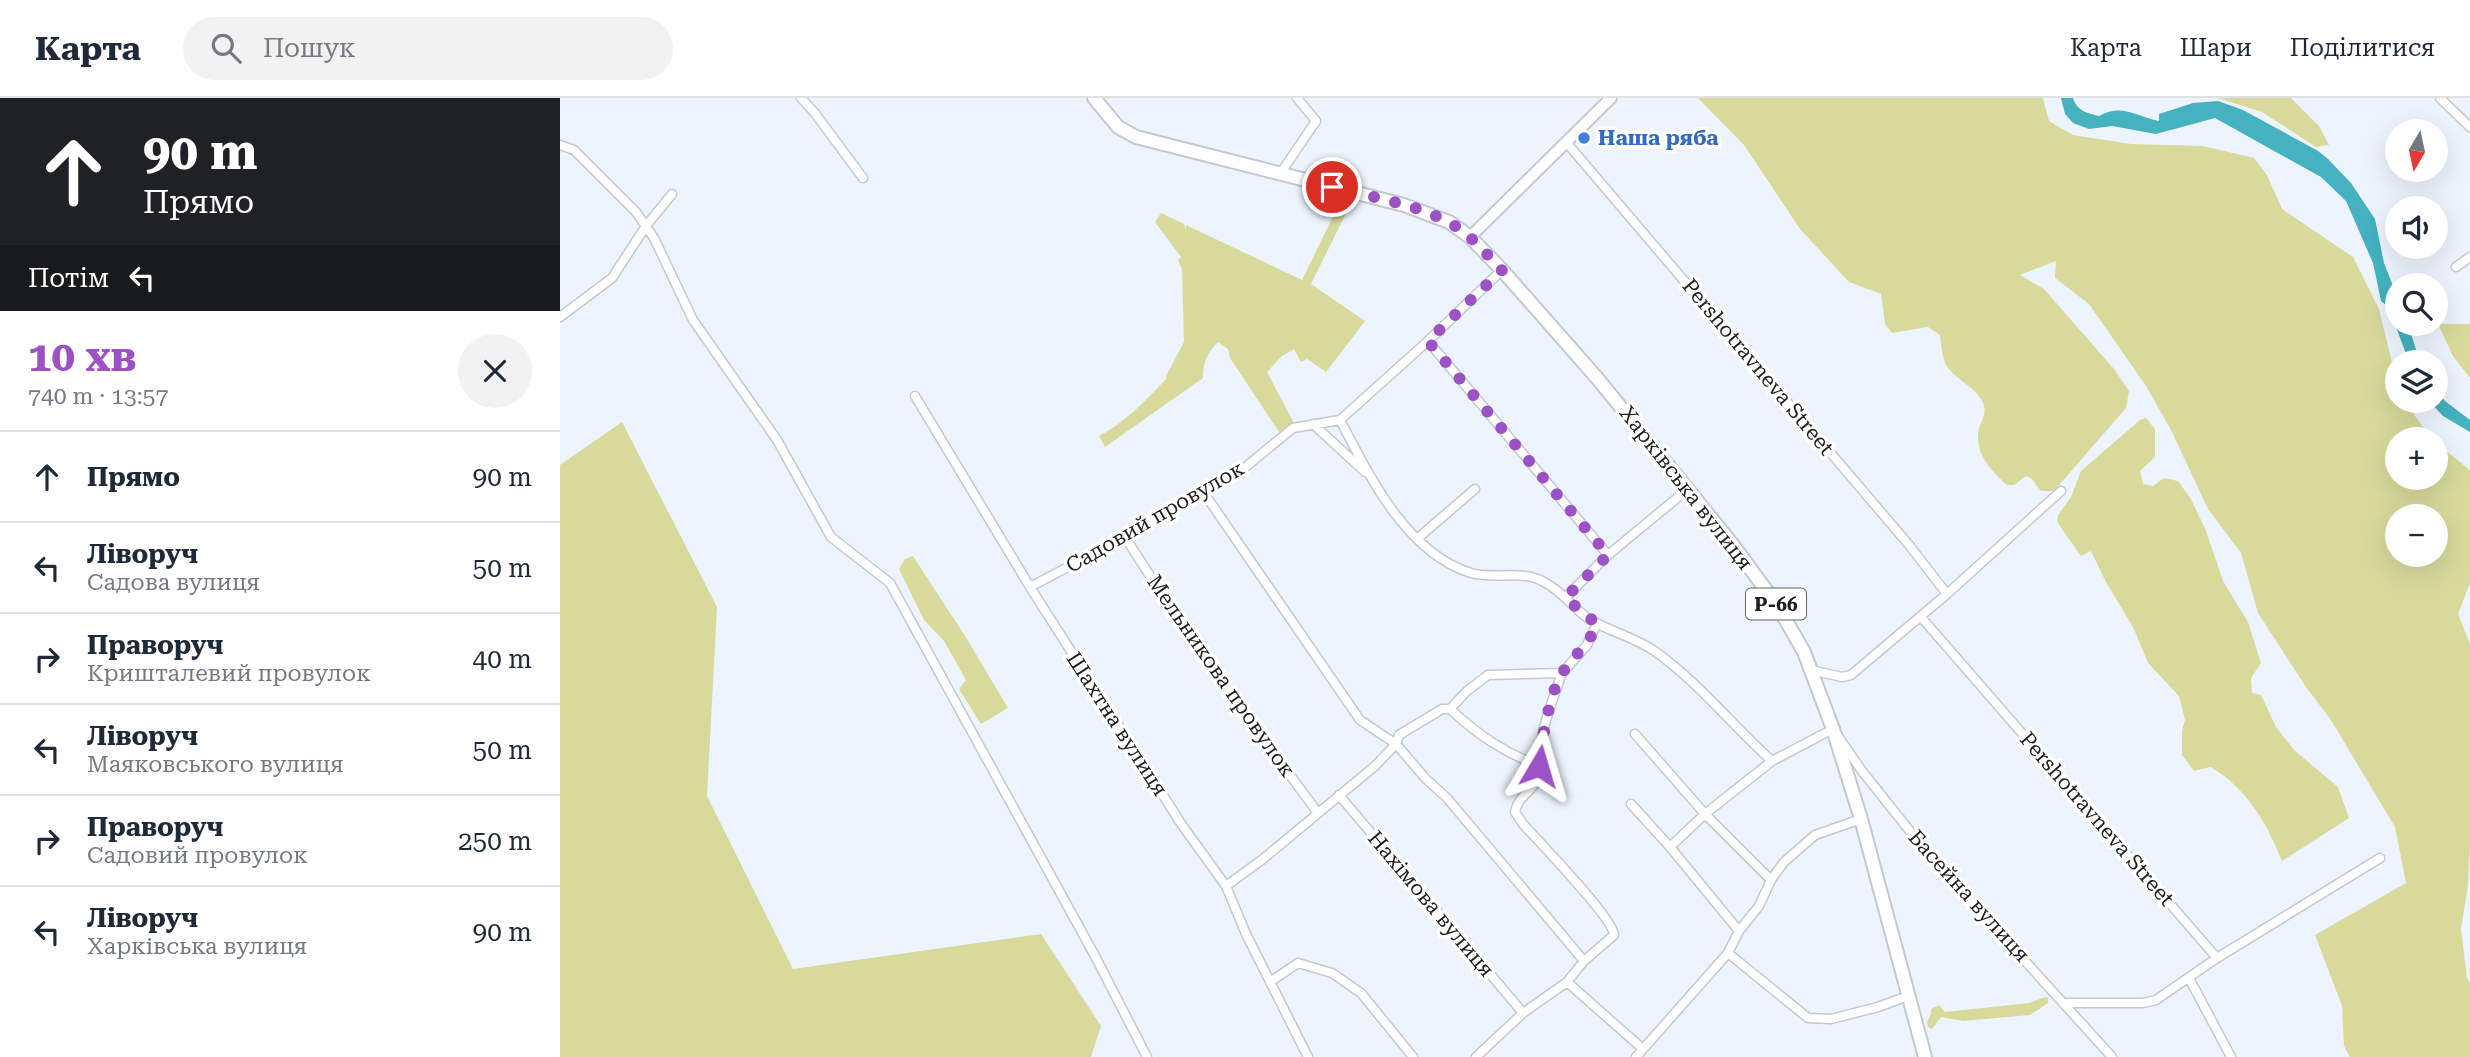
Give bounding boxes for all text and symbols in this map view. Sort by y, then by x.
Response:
search box [183,17,673,80]
text: Карта [35,29,141,68]
icon: search [207,29,245,67]
text: Пошук [263,33,356,63]
text: Карта [2070,34,2142,62]
text: Шари [2180,34,2252,62]
text: Поділитися [2290,34,2435,62]
north arrow [2385,119,2448,182]
map controls [2385,119,2448,567]
text: 90 m [143,124,258,181]
icon: ahead [28,126,119,217]
place label: Наша ряба [1598,126,1719,150]
marker: Наша ряба [1576,130,1592,146]
pin [1302,157,1362,217]
icon: arrive [1313,168,1351,206]
text: Прямо [143,183,254,221]
button: sound [2385,196,2448,259]
icon: left [123,259,161,297]
text: Потім [28,263,109,293]
button: search [2385,273,2448,336]
street label: Pershotravneva Street [1677,274,1839,460]
text: 10 хв [28,332,137,381]
button: close [458,334,532,408]
button: layers [2385,350,2448,413]
text: 740 m · 13:57 [28,383,168,410]
street label: Харківська вулиця [1615,401,1757,575]
button: + [2385,427,2448,490]
street label: Садовий провулок [1062,456,1248,578]
icon: ahead [28,458,66,496]
text: Прямо [87,462,180,492]
text: 90 m [473,462,532,492]
button: − [2385,504,2448,567]
text: Ліворуч [87,539,198,569]
icon: left [28,549,66,587]
text: 50 m [473,553,532,583]
text: Садова вулиця [87,569,260,596]
street label: Мельникова провулок [1142,570,1300,782]
road number: Р-66 [1746,589,1806,620]
text: Праворуч [87,630,223,660]
icon: right [28,640,66,678]
text: 40 m [473,644,532,674]
street label: Шахтна вулиця [1062,648,1172,800]
text: Кришталевий провулок [87,660,371,687]
text: Ліворуч [87,721,198,751]
street label: Pershotravneva Street [2015,727,2179,911]
position arrow [1502,729,1576,803]
icon: left [28,731,66,769]
text: 50 m [473,735,532,765]
text: Маяковського вулиця [87,751,344,778]
text: Праворуч [87,812,223,842]
icon: right [28,822,66,860]
street label: Басейна вулиця [1904,825,2034,967]
text: 250 m [458,826,532,856]
street label: Нахімова вулиця [1363,826,1499,982]
text: Садовий провулок [87,842,308,869]
text: Ліворуч [87,903,198,933]
icon: left [28,913,66,951]
text: 90 m [473,917,532,947]
text: Харківська вулиця [87,933,307,960]

